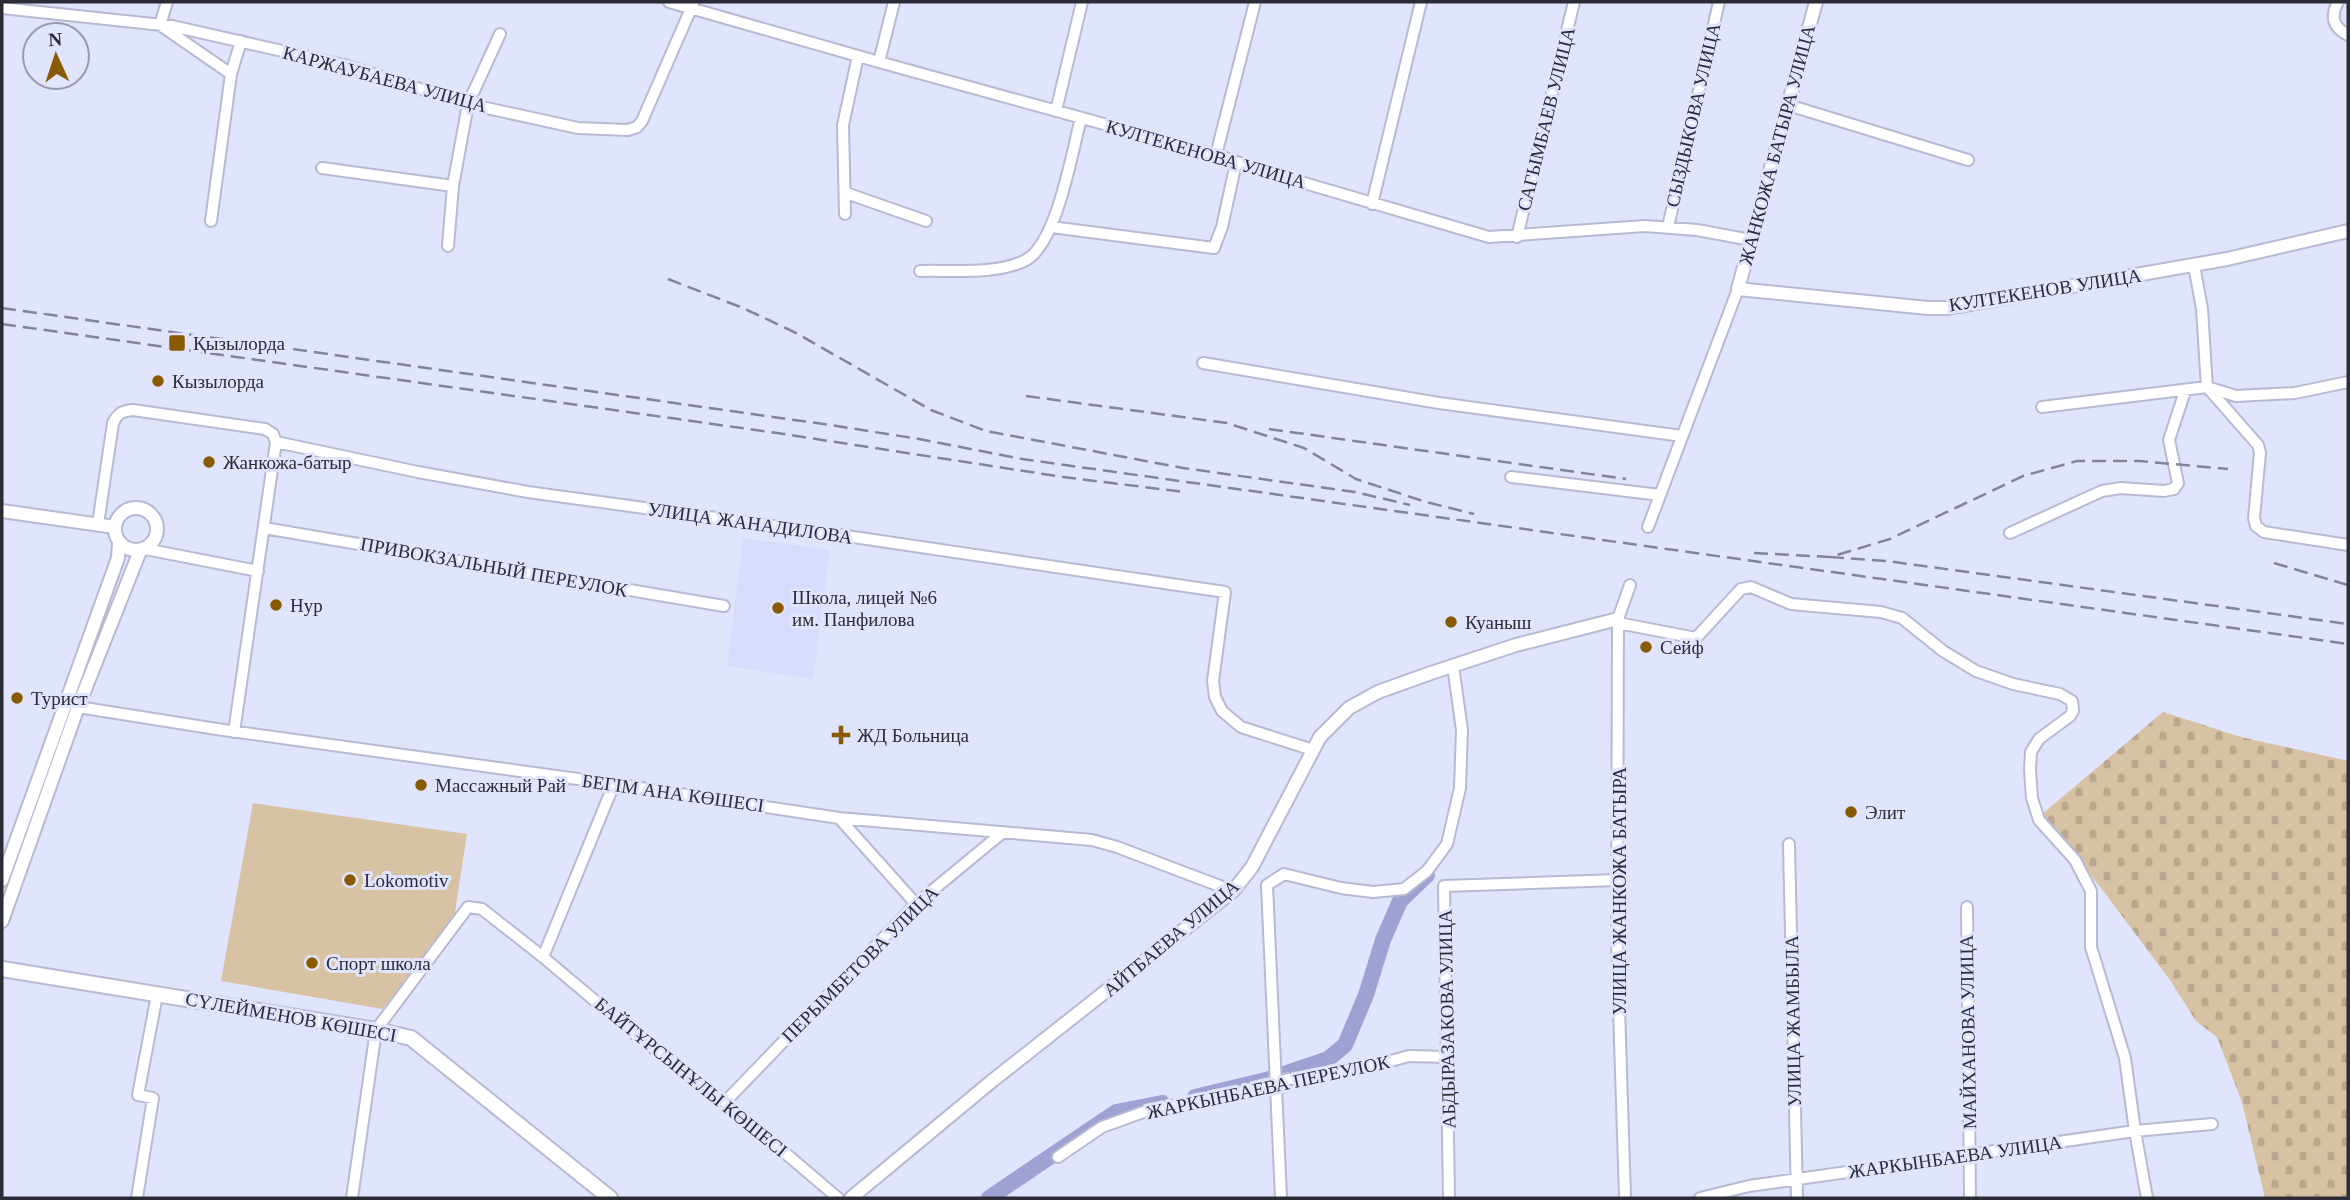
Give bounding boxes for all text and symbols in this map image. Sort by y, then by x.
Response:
north arrow [21,21,91,91]
street label: СЫЗДЫКОВА УЛИЦА [1662,21,1724,209]
street label: ЖАНКОЖА БАТЫРА УЛИЦА [1735,22,1819,268]
street label: САГЫМБАЕВ УЛИЦА [1513,25,1579,213]
text: N [48,29,63,50]
street label: КАРЖАУБАЕВА УЛИЦА [281,42,489,116]
street label: КУЛТЕКЕНОВА УЛИЦА [1104,115,1309,193]
street label: КУЛТЕКЕНОВ УЛИЦА [1947,264,2143,316]
marker: Қызылорда [167,333,187,353]
place label: Қызылорда [193,333,286,354]
place label: Кызылорда [172,371,265,392]
marker: Кызылорда [150,373,166,389]
place label: Жанкожа-батыр [223,452,352,473]
marker: Жанкожа-батыр [201,454,217,470]
street label: УЛИЦА ЖАНАДИЛОВА [646,498,854,548]
street label: ПРИВОКЗАЛЬНЫЙ ПЕРЕУЛОК [359,533,630,601]
place label: Школа, лицей №6 им. Панфилова [792,587,937,630]
place label: Нур [290,595,323,616]
marker: Нур [268,597,284,613]
marker: Школа, лицей №6 им. Панфилова [770,600,786,616]
place label: Куаныш [1465,612,1532,633]
marker: Куаныш [1443,614,1459,630]
place label: Сейф [1660,637,1704,658]
marker: Сейф [1638,639,1654,655]
place label: Турист [31,688,88,709]
marker: Турист [9,690,25,706]
marker: ЖД Больница [831,725,851,745]
place label: ЖД Больница [857,725,970,746]
street label: УЛИЦА ЖАНКОЖА БАТЫРА [1609,767,1630,1015]
street label: БЕГІМ АНА КӨШЕСІ [581,770,765,816]
place label: Массажный Рай [435,775,566,796]
marker: Массажный Рай [413,777,429,793]
place label: Элит [1865,802,1906,823]
marker: Элит [1843,804,1859,820]
place label: Lokomotiv [364,870,449,891]
marker: Lokomotiv [342,872,358,888]
street label: АЙТБАЕВА УЛИЦА [1099,875,1243,1001]
street label: ПЕРЫМБЕТОВА УЛИЦА [778,881,943,1046]
street label: АБДЫРАЗАКОВА УЛИЦА [1435,909,1459,1129]
street label: МАЙХАНОВА УЛИЦА [1956,934,1980,1129]
street label: УЛИЦА ЖАМБЫЛА [1781,935,1805,1107]
place label: Спорт школа [326,953,431,974]
marker: Спорт школа [304,955,320,971]
street label: СҮЛЕЙМЕНОВ КӨШЕСІ [184,988,398,1046]
street label: БАЙТҰРСЫНҰЛЫ КӨШЕСІ [591,993,791,1161]
street label: ЖАРКЫНБАЕВА ПЕРЕУЛОК [1144,1051,1392,1123]
street label: ЖАРКЫНБАЕВА УЛИЦА [1847,1132,2063,1182]

